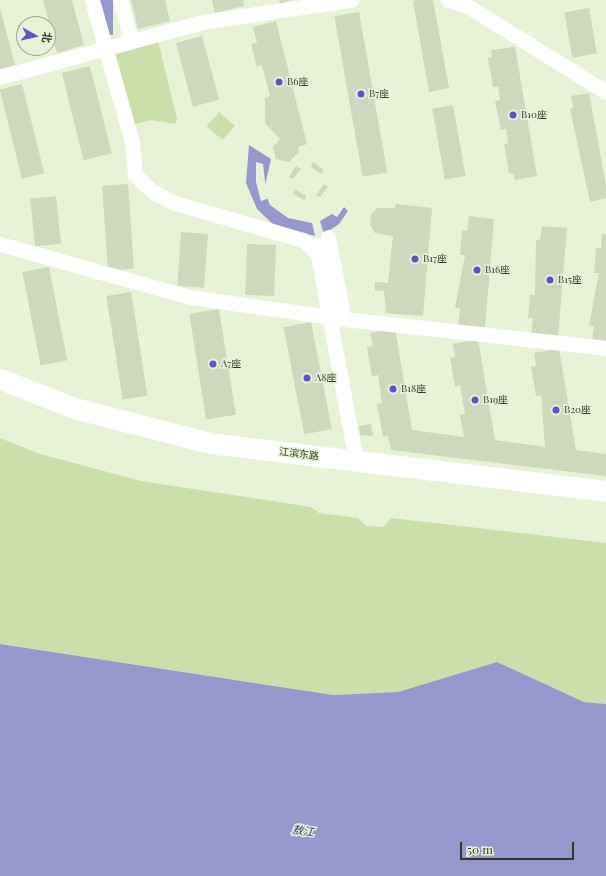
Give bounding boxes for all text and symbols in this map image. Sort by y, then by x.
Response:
north arrow [16,16,56,56]
text: 北 [39,31,56,44]
place label: B6座 [287,76,308,88]
marker: B6座 [274,77,284,87]
place label: B7座 [369,88,389,100]
marker: B7座 [356,89,366,99]
place label: B10座 [521,109,547,121]
marker: B10座 [508,110,518,120]
place label: B17座 [423,253,447,265]
marker: B17座 [410,254,420,264]
place label: B16座 [485,264,510,276]
marker: B16座 [472,265,482,275]
place label: B15座 [558,274,582,286]
marker: B15座 [545,275,555,285]
place label: A7座 [221,358,241,370]
marker: A7座 [208,359,218,369]
place label: A8座 [315,372,336,384]
marker: A8座 [302,373,312,383]
place label: B18座 [401,383,426,395]
marker: B18座 [388,384,398,394]
place label: B19座 [483,394,508,406]
marker: B19座 [470,395,480,405]
place label: B20座 [564,404,591,416]
marker: B20座 [551,405,561,415]
street label: 江滨东路 [278,446,320,462]
water label: 敖江 [291,823,315,839]
scale bar [462,834,576,860]
text: 50 m [467,841,493,857]

